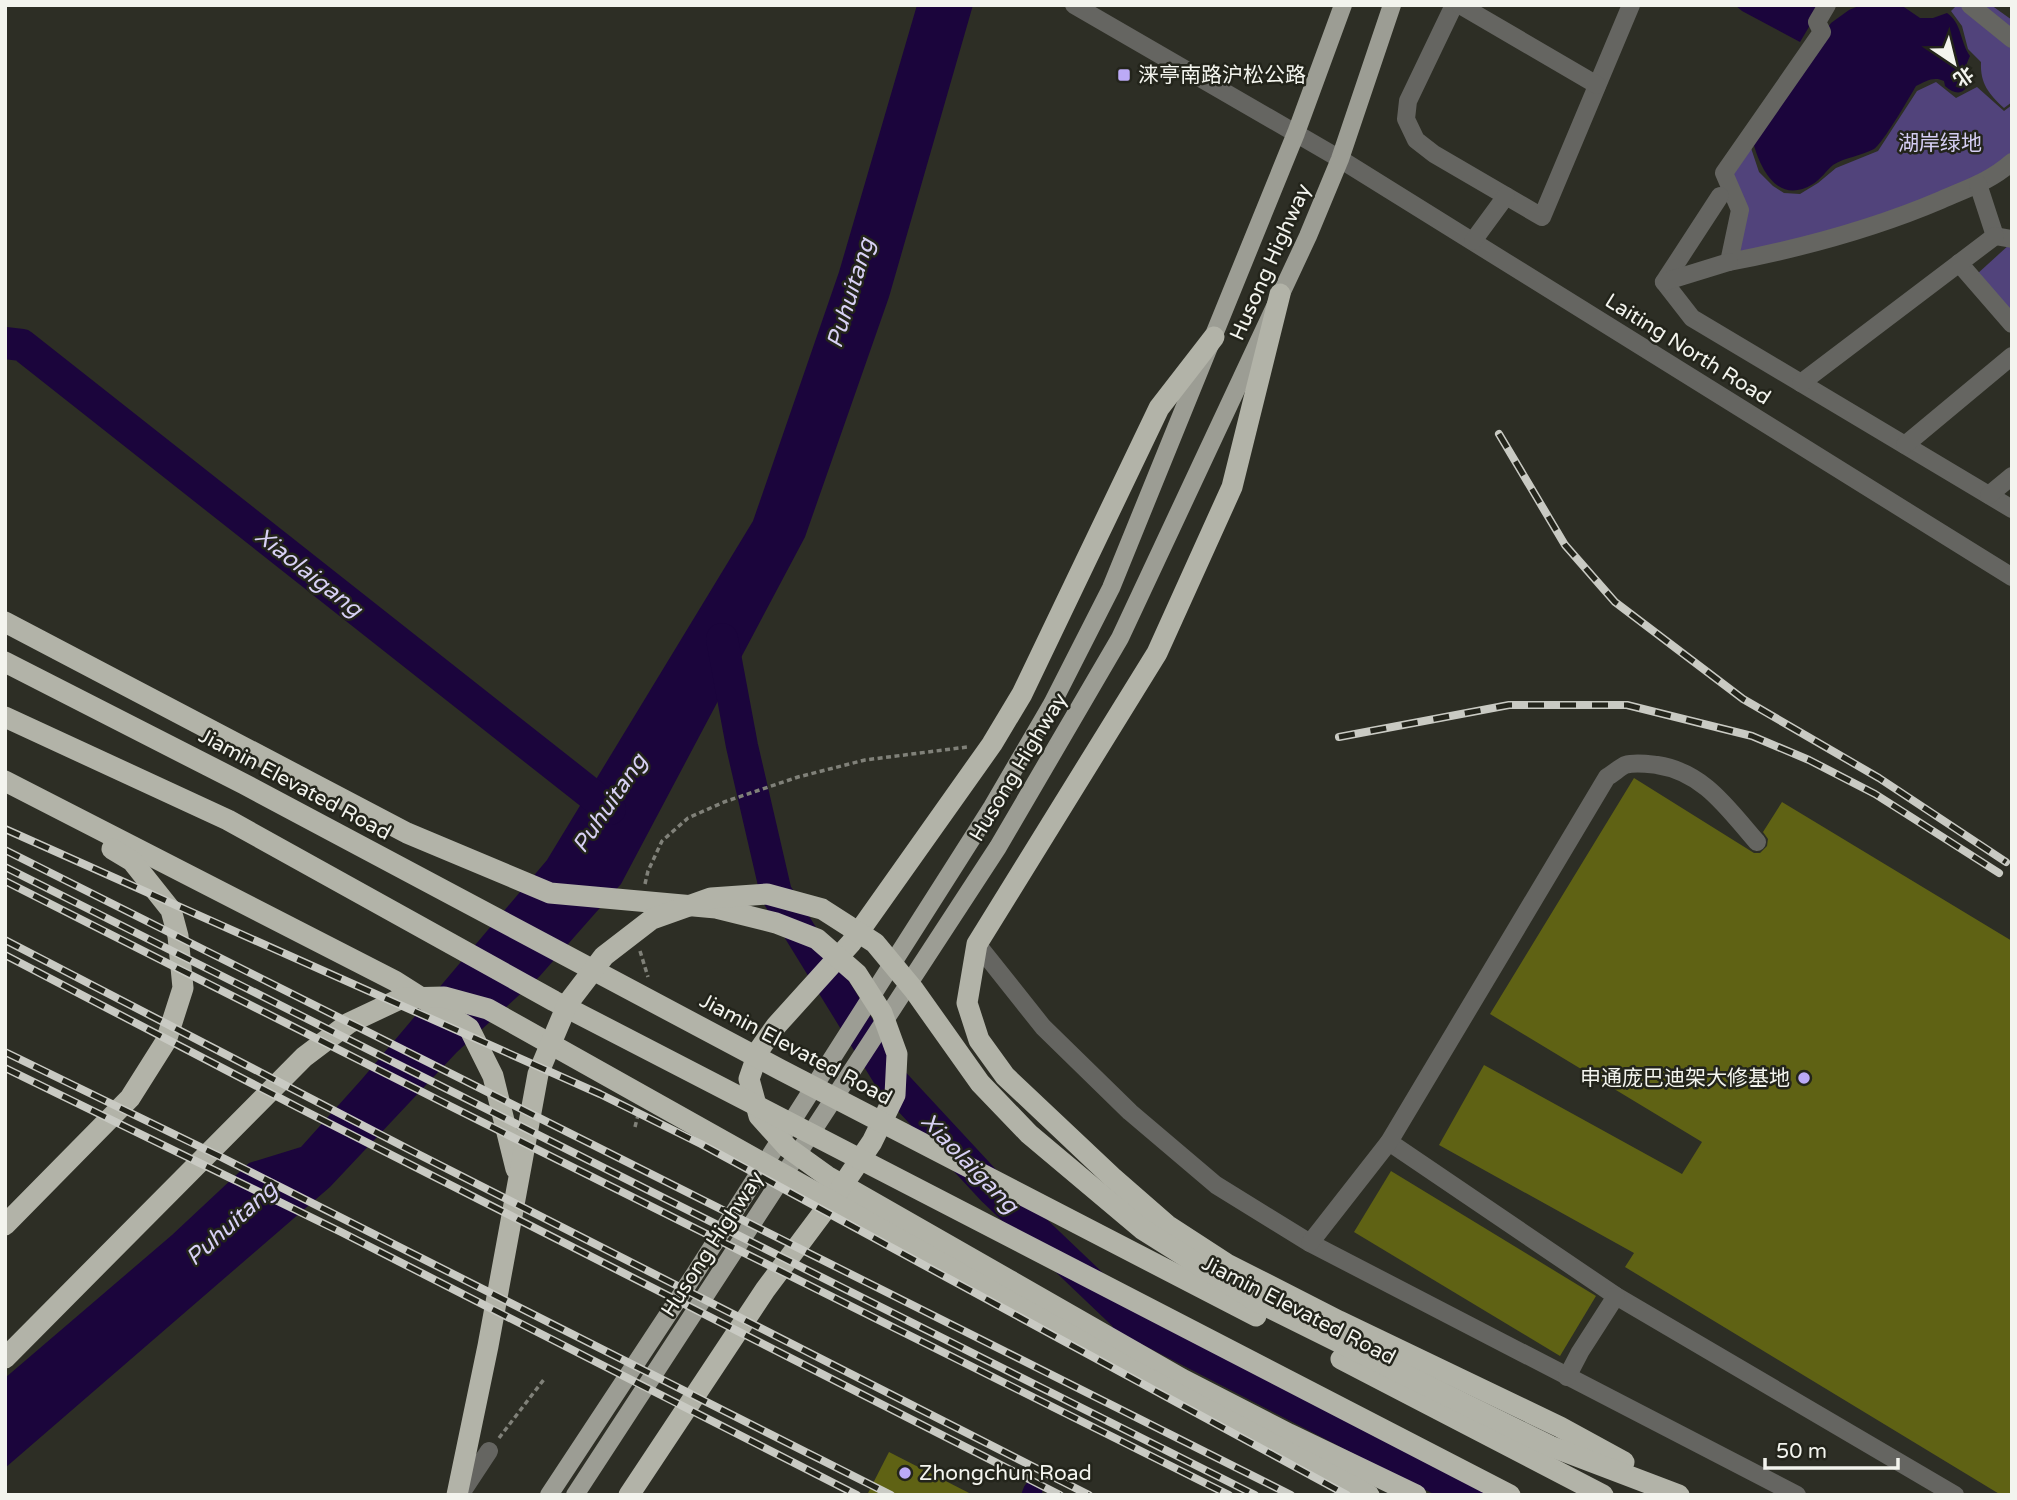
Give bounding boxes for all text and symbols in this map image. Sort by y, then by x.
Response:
north arrow [1919,28,1989,98]
text: 北 [1949,62,1977,91]
place label: 涞亭南路沪松公路 [1138,63,1306,88]
marker: 涞亭南路沪松公路 [1116,67,1132,83]
park label: 湖岸绿地 [1898,131,1982,156]
street label: Husong Highway [1225,180,1316,344]
water label: Puhuitang [821,234,881,352]
street label: Laiting North Road [1600,288,1775,410]
water label: Xiaolaigang [249,522,369,624]
street label: Husong Highway [964,688,1073,846]
street label: Jiamin Elevated Road [195,723,395,846]
water label: Puhuitang [567,748,654,858]
street label: Jiamin Elevated Road [696,988,896,1111]
place label: 申通庞巴迪架大修基地 [1580,1066,1790,1091]
marker: 申通庞巴迪架大修基地 [1796,1070,1812,1086]
water label: Xiaolaigang [915,1108,1025,1221]
street label: Husong Highway [656,1167,769,1322]
water label: Puhuitang [180,1174,284,1272]
street label: Jiamin Elevated Road [1198,1251,1400,1370]
scale bar [1765,1426,1898,1470]
text: 50 m [1776,1439,1827,1464]
place label: Zhongchun Road [919,1461,1092,1486]
marker: Zhongchun Road [897,1465,913,1481]

